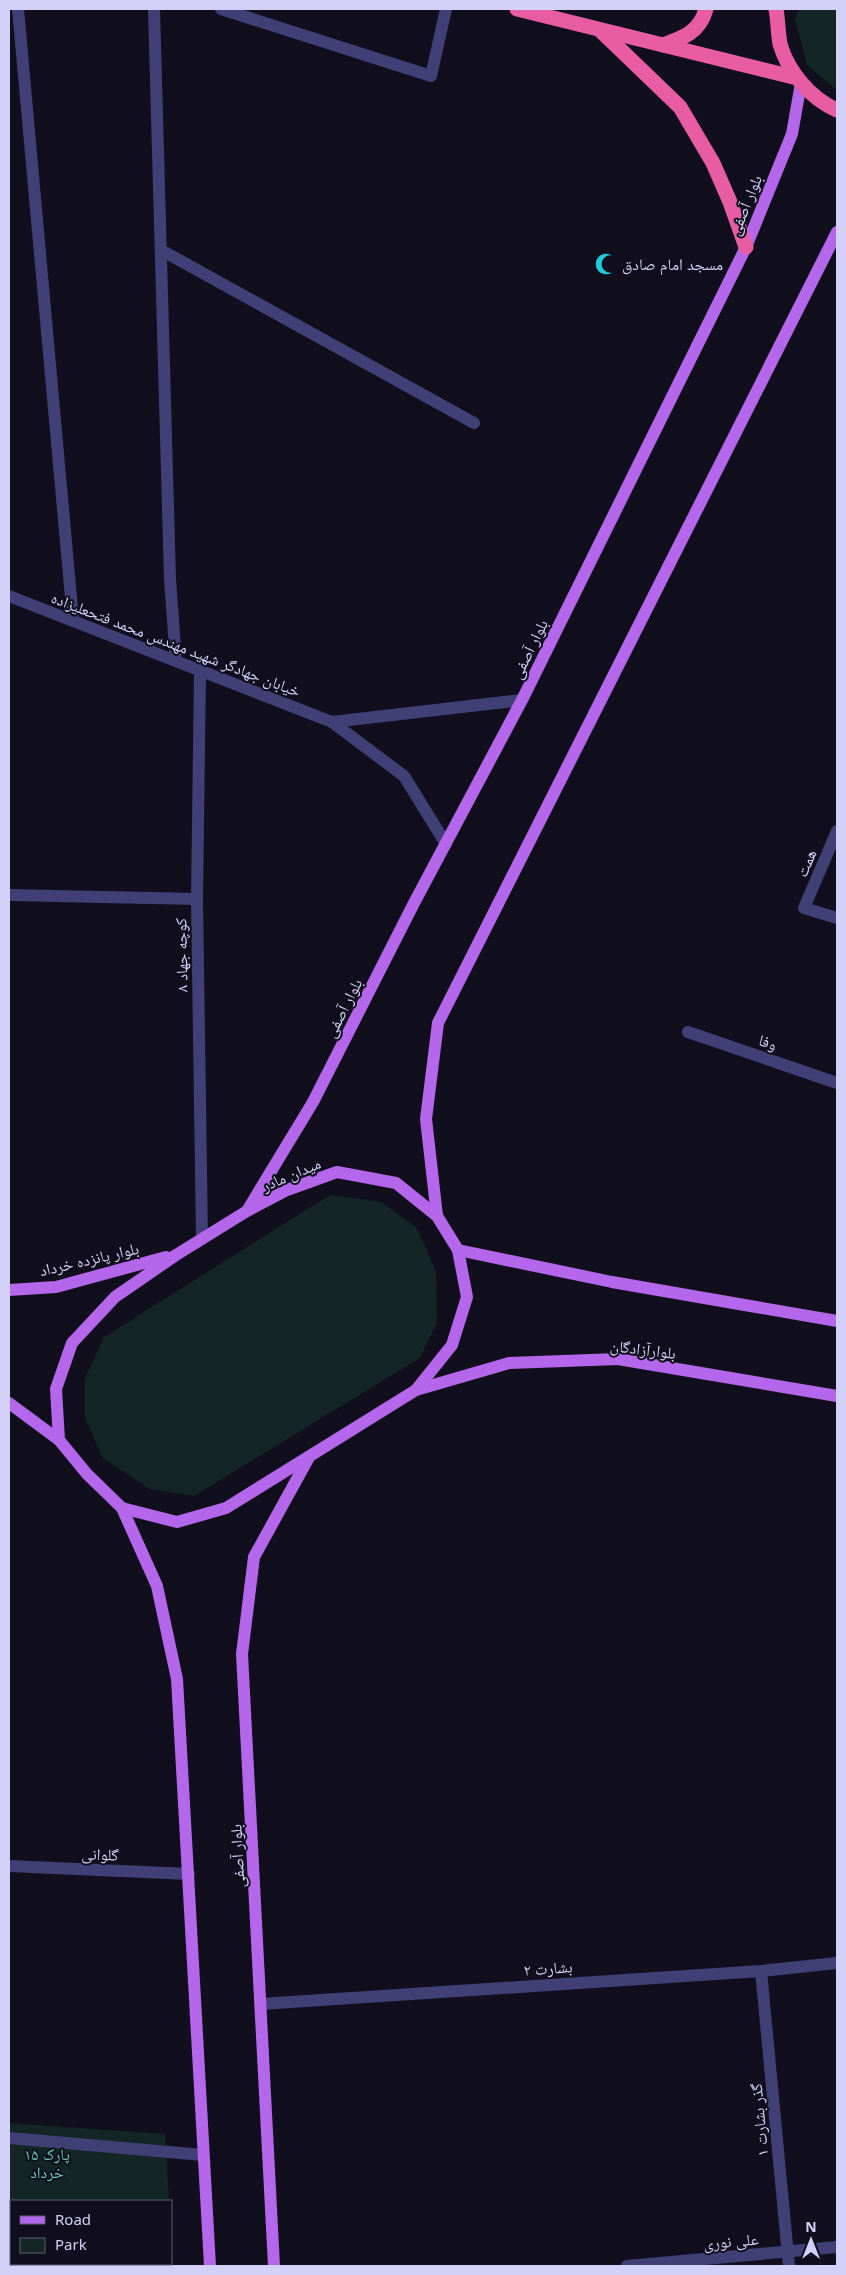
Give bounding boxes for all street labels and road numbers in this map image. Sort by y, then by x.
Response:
street label: بلوار آصفی [723,171,767,239]
street label: خیابان جهادگر شهید مهندس محمد فتحعلیزاده [48,586,304,702]
street label: بلوار آصفی [505,616,553,682]
street label: همت [790,846,822,880]
street label: کوچه جهاد ۸ [169,917,193,992]
street label: بلوار آصفی [319,975,367,1041]
street label: وفا [756,1029,780,1055]
street label: میدان مادر [257,1152,324,1197]
street label: بلوار پانزده خرداد [37,1237,141,1281]
street label: بلوارآزادگان [609,1334,677,1364]
street label: بلوار آصفی [224,1824,250,1888]
street label: گلوانی [81,1842,119,1866]
street label: بشارت ۲ [523,1955,573,1981]
street label: گذر بشارت ۱ [745,2082,773,2158]
street label: علی نوری [703,2228,759,2254]

